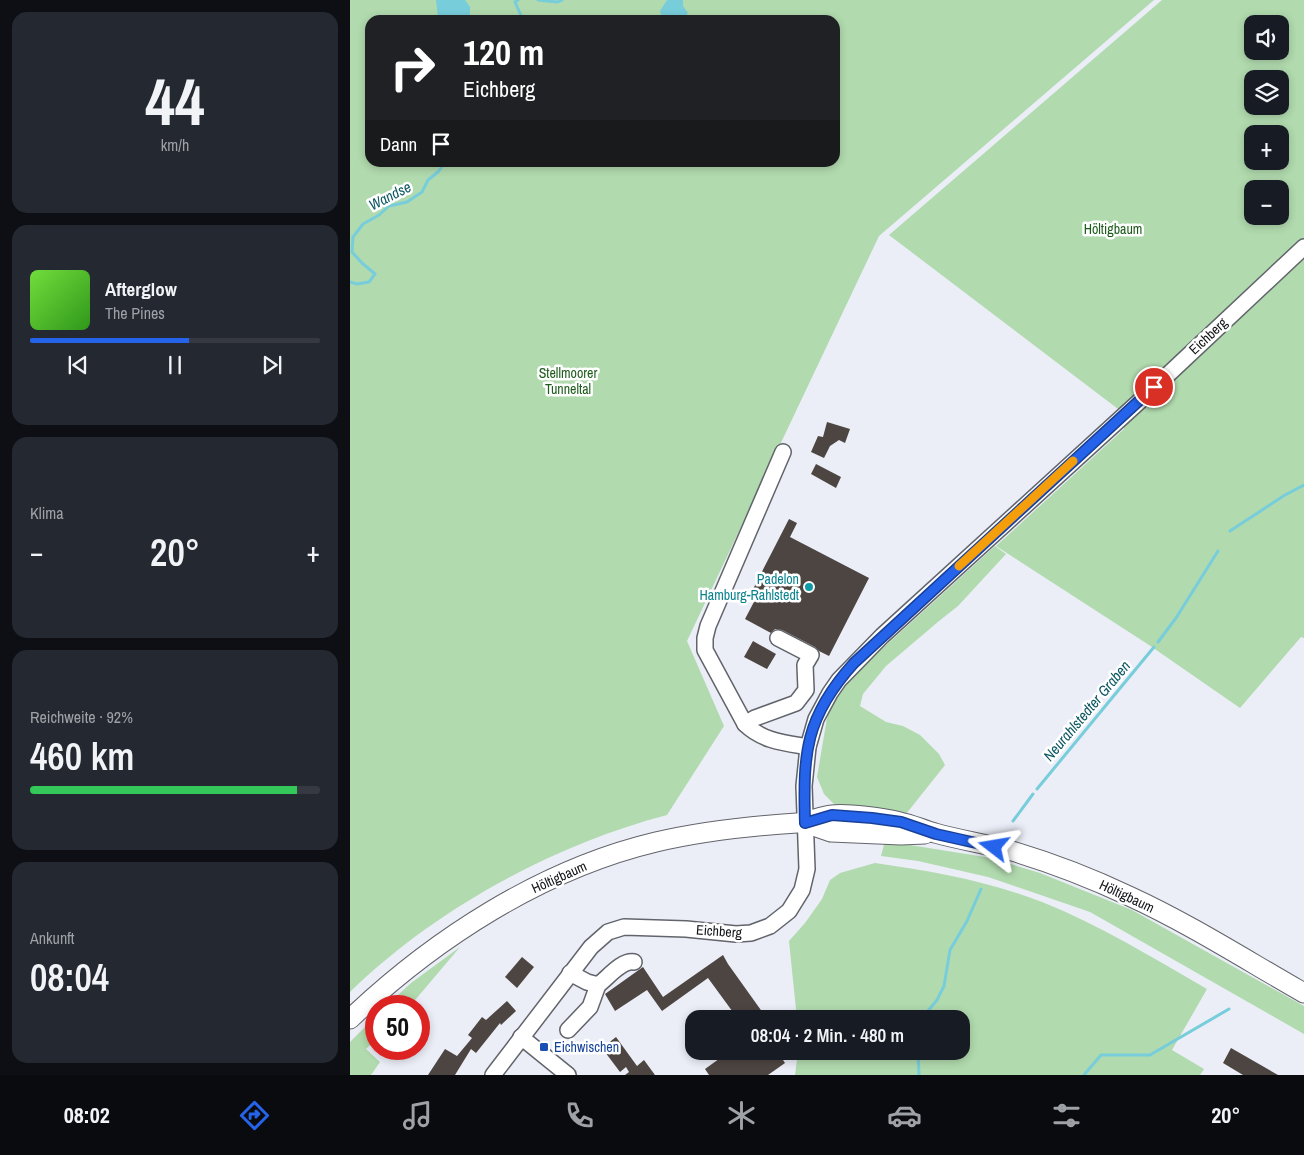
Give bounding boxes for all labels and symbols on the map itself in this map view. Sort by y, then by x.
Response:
water label: Wandse [365,176,415,215]
park label: Höltigbaum [1084,220,1142,238]
street label: Eichberg [1185,313,1231,358]
park label: Stellmoorer Tunneltal [539,364,598,398]
pin [1133,366,1175,408]
place label: Padelon Hamburg-Rahlstedt [699,570,799,604]
marker: Padelon Hamburg-Rahlstedt [803,581,815,593]
water label: Neurahlstedter Graben [1038,656,1135,765]
position arrow [967,820,1019,872]
street label: Höltigbaum [529,857,589,897]
street label: Höltigbaum [1097,875,1157,917]
street label: Eichberg [695,920,743,942]
speed limit sign: 50 [365,995,430,1060]
place label: Eichwischen [554,1038,619,1056]
marker: Eichwischen [538,1041,550,1053]

